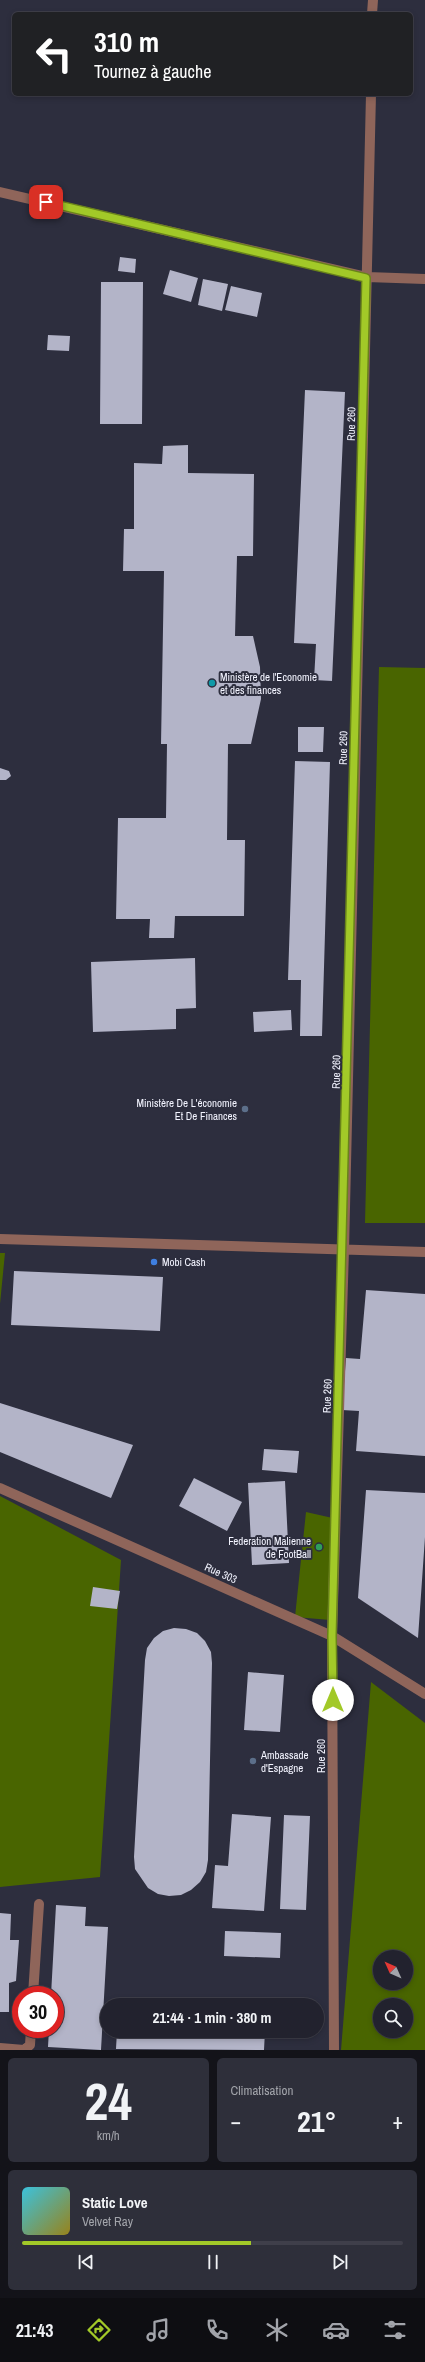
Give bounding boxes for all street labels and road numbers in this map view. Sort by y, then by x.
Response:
street label: Rue 260 [344,407,358,441]
street label: Rue 260 [336,731,350,765]
street label: Rue 260 [329,1055,343,1089]
street label: Rue 260 [319,1379,335,1413]
street label: Rue 303 [203,1560,239,1586]
street label: Rue 260 [314,1739,328,1773]

